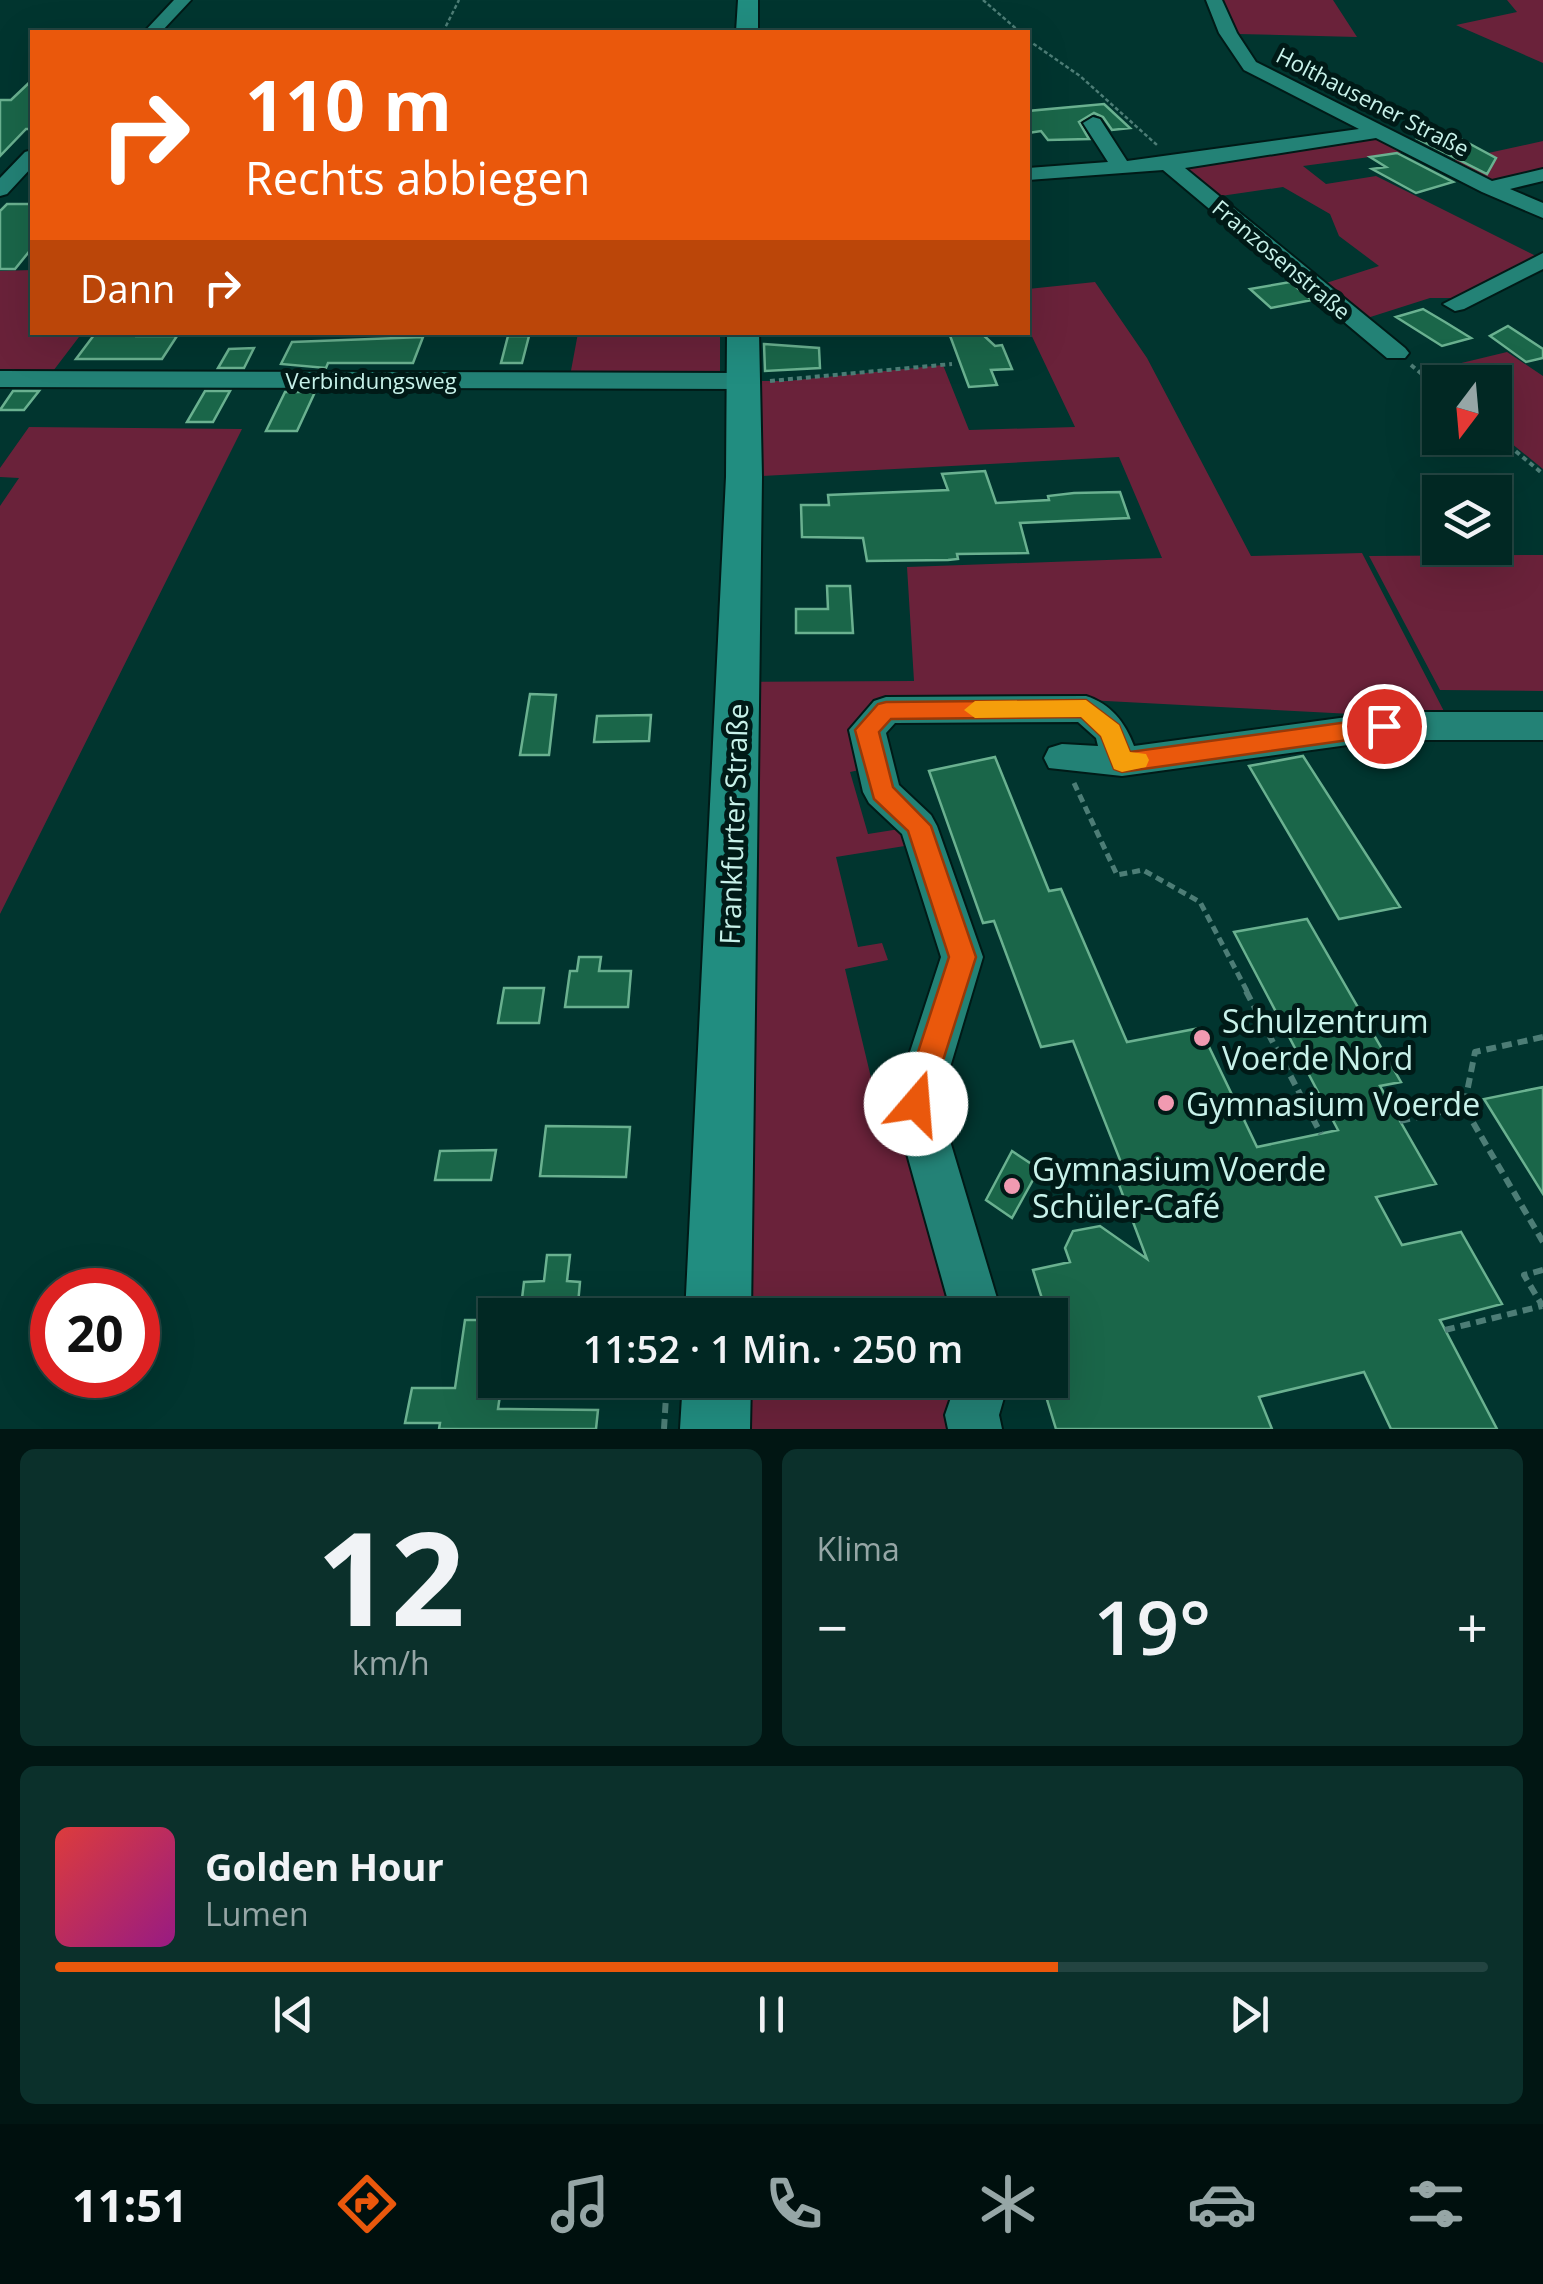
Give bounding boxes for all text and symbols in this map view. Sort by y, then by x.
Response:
street label: Holthausener Straße [1271,39,1475,163]
text: 110 m [245,56,452,152]
icon: right [80,70,210,200]
text: Rechts abbiegen [245,147,590,208]
street label: Franzosenstraße [1207,192,1357,326]
icon: right [195,260,250,315]
text: Dann [80,262,175,314]
street label: Verbindungsweg [285,365,457,395]
north arrow [1422,365,1512,455]
map controls [1422,365,1512,565]
button: layers [1422,475,1512,565]
pin [1342,684,1427,769]
icon: arrive [1357,699,1412,754]
street label: Frankfurter Straße [710,703,756,945]
place label: Schulzentrum Voerde Nord [1222,999,1429,1079]
marker: Schulzentrum Voerde Nord [1191,1027,1213,1049]
position arrow [864,1052,968,1156]
place label: Gymnasium Voerde [1186,1082,1480,1125]
marker: Gymnasium Voerde [1155,1092,1177,1114]
place label: Gymnasium Voerde Schüler-Café [1032,1147,1326,1227]
marker: Gymnasium Voerde Schüler-Café [1001,1175,1023,1197]
speed limit sign: 20 [30,1268,160,1398]
text: 11:52 · 1 Min. · 250 m [583,1322,963,1374]
text: 12 [316,1487,465,1664]
text: Klima [817,1527,900,1570]
text: 19° [1093,1575,1211,1677]
text: − [817,1589,848,1664]
text: + [1457,1589,1488,1664]
text: km/h [352,1641,430,1684]
text: Golden Hour [205,1840,444,1892]
text: Lumen [205,1892,309,1935]
icon: previous [266,1987,321,2042]
icon: pause [744,1987,799,2042]
icon: next [1222,1987,1277,2042]
icon: directions [332,2169,402,2239]
icon: music [545,2169,615,2239]
icon: phone [759,2169,829,2239]
icon: climate [973,2169,1043,2239]
icon: car [1187,2169,1257,2239]
icon: filters [1401,2169,1471,2239]
text: 11:51 [72,2174,188,2235]

